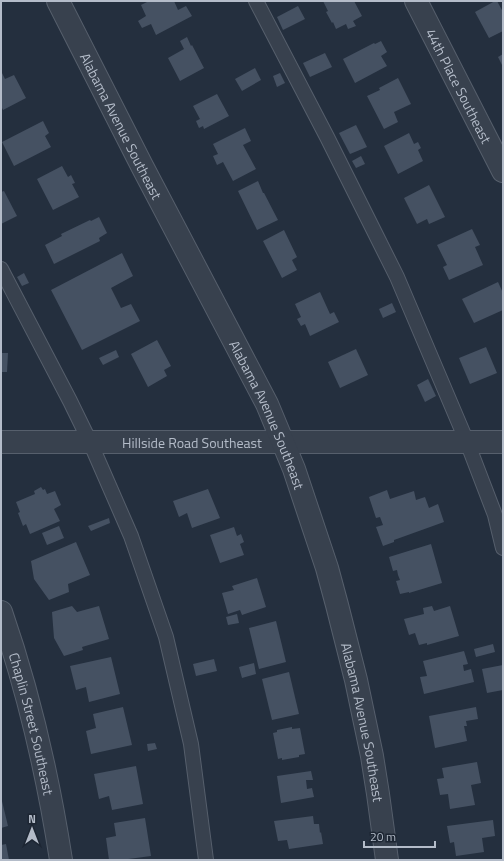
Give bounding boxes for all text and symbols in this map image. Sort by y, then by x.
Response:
street label: 44th Place Southeast [421,25,497,147]
street label: Alabama Avenue Southeast [75,49,168,203]
street label: Alabama Avenue Southeast [225,336,311,492]
street label: Hillside Road Southeast [122,432,262,453]
street label: Alabama Avenue Southeast [336,640,389,803]
street label: Chaplin Street Southeast [4,650,60,797]
north arrow [12,809,52,849]
text: N [28,811,36,827]
scale bar [364,823,435,849]
text: 20 m [370,827,396,846]

